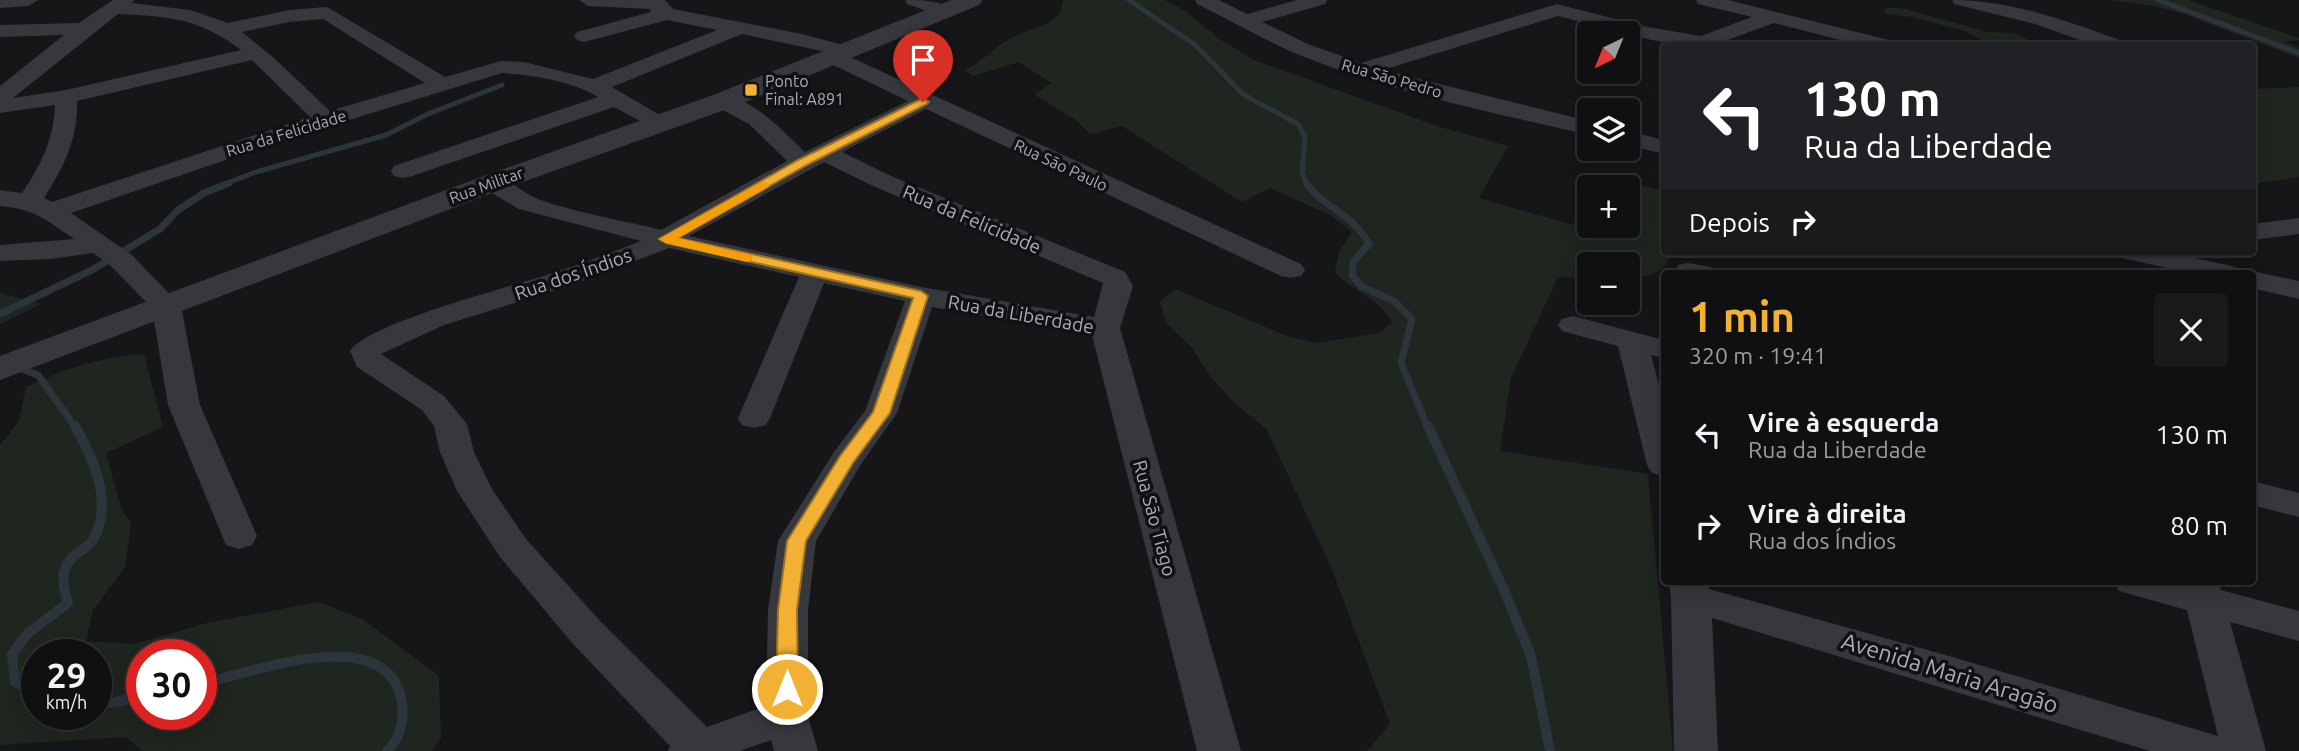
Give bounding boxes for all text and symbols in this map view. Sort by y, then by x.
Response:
north arrow [1577,21,1640,84]
map controls [1577,21,1640,315]
pin [893,30,953,102]
icon: arrive [904,41,942,79]
street label: Rua São Pedro [1340,55,1444,101]
icon: left [1689,70,1780,161]
text: 130 m [1804,70,1941,125]
place label: Ponto Final: A891 [765,72,844,108]
marker: Ponto Final: A891 [743,82,759,98]
button: layers [1577,98,1640,161]
street label: Rua da Felicidade [224,106,348,160]
text: Rua da Liberdade [1804,128,2053,164]
street label: Rua São Paulo [1011,136,1111,194]
street label: Rua Militar [447,163,525,207]
button: + [1577,175,1640,238]
street label: Rua da Felicidade [900,180,1044,258]
icon: right [1784,203,1822,241]
text: Depois [1689,208,1770,237]
street label: Rua dos Índios [512,244,634,304]
button: − [1577,252,1640,315]
street label: Rua da Liberdade [946,290,1096,338]
text: 1 min [1689,293,1795,340]
button: close [2154,293,2228,367]
text: 320 m · 19:41 [1689,343,1827,368]
text: Vire à esquerda [1748,408,1939,437]
icon: left [1689,416,1727,454]
text: 130 m [2156,420,2228,449]
text: Rua da Liberdade [1748,437,1927,462]
street label: Rua São Tiago [1129,457,1181,579]
text: Vire à direita [1748,499,1907,528]
icon: right [1689,507,1727,545]
text: 80 m [2170,511,2228,540]
text: Rua dos Índios [1748,528,1896,553]
street label: Avenida Maria Aragão [1839,628,2061,717]
speed limit sign: 30 [126,639,217,730]
position arrow [750,652,824,726]
text: 29 [47,655,86,695]
text: km/h [46,692,87,712]

